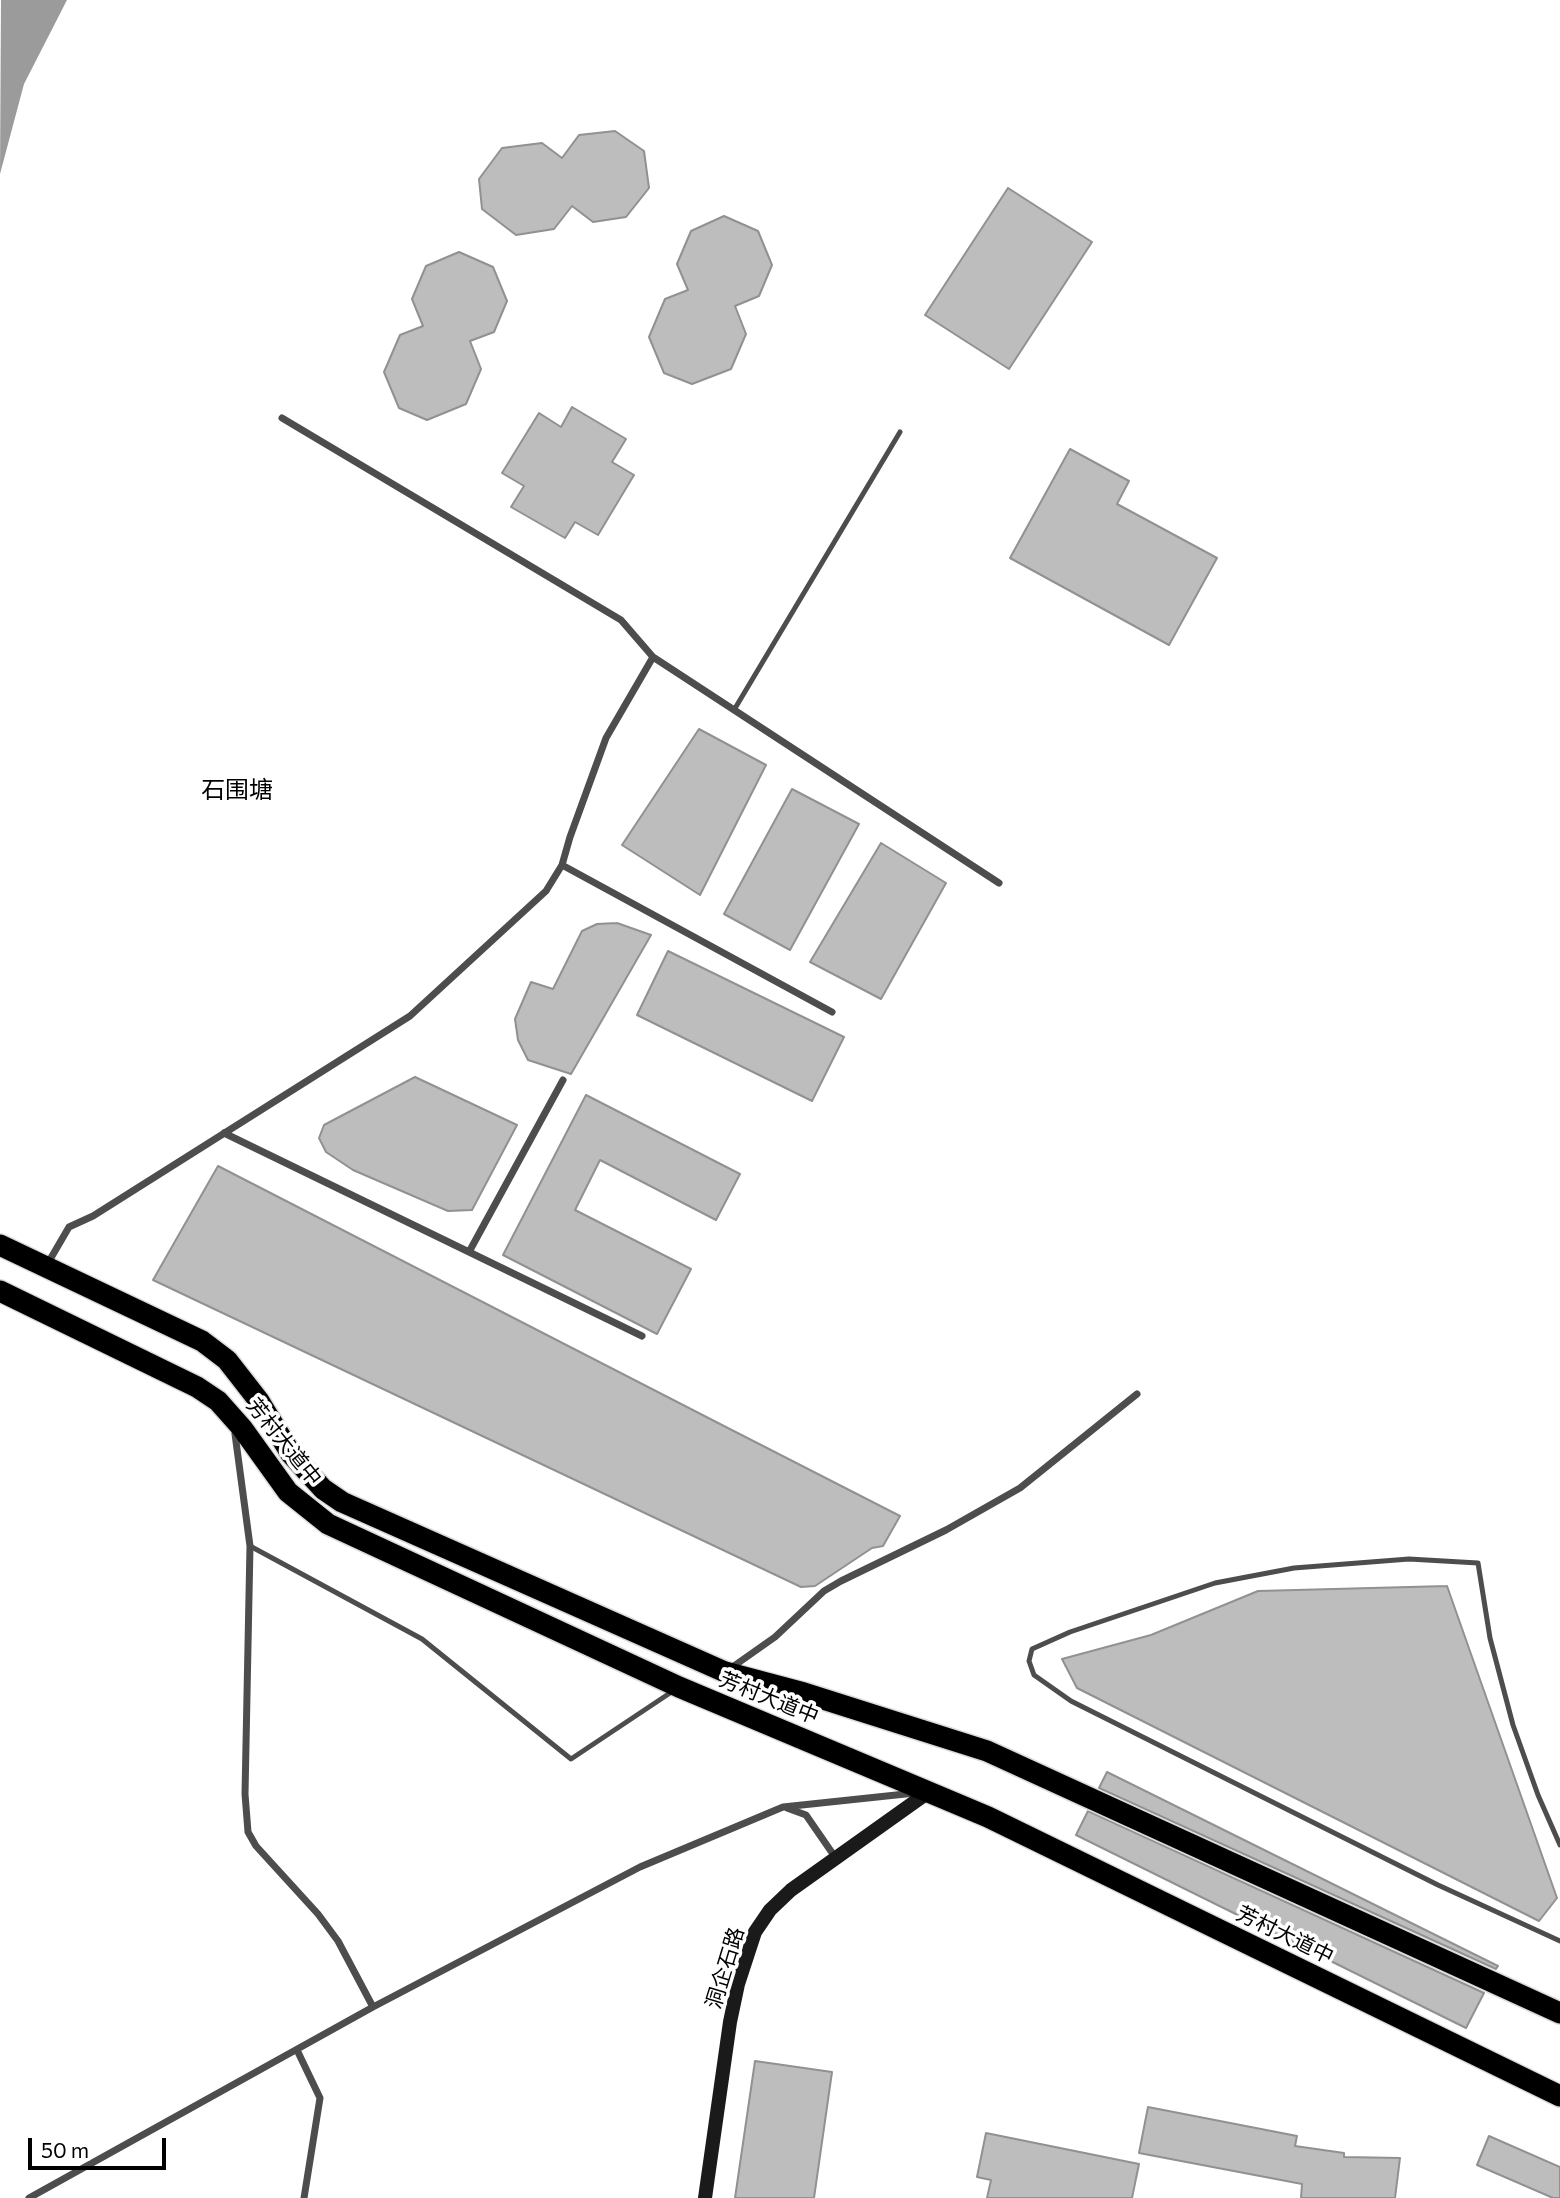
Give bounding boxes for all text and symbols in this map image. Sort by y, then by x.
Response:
district label: 石围塘 [201,776,273,804]
street label: 芳村大道中 [241,1393,327,1491]
street label: 芳村大道中 [716,1667,822,1729]
street label: 芳村大道中 [1232,1901,1338,1969]
street label: 洞企石路 [701,1924,749,2012]
scale bar [32,2124,170,2168]
text: 50 m [41,2137,89,2162]

